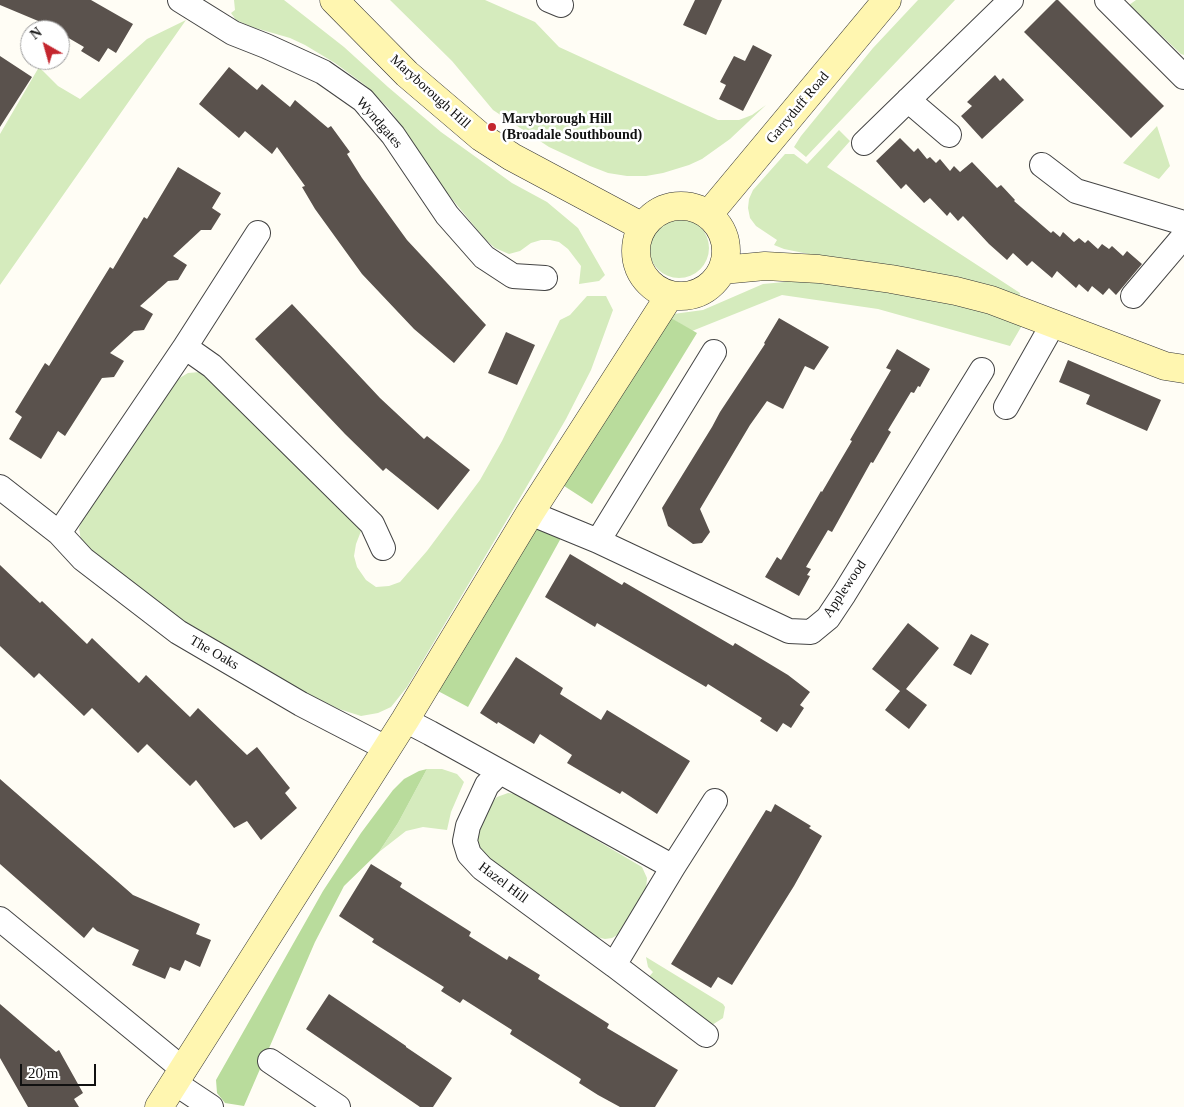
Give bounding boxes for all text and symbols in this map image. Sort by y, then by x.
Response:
north arrow [20,20,70,70]
text: N [27,25,45,43]
street label: Maryborough Hill [386,52,474,132]
street label: Garryduff Road [763,69,833,147]
street label: Wyndgates [352,94,406,152]
place label: Maryborough Hill (Broadale Southbound) [502,111,642,144]
marker: Maryborough Hill (Broadale Southbound) [486,121,498,133]
street label: Applewood [820,557,870,621]
street label: The Oaks [186,632,242,674]
street label: Hazel Hill [475,859,531,907]
scale bar [22,1054,99,1086]
text: 20 m [28,1065,58,1081]

